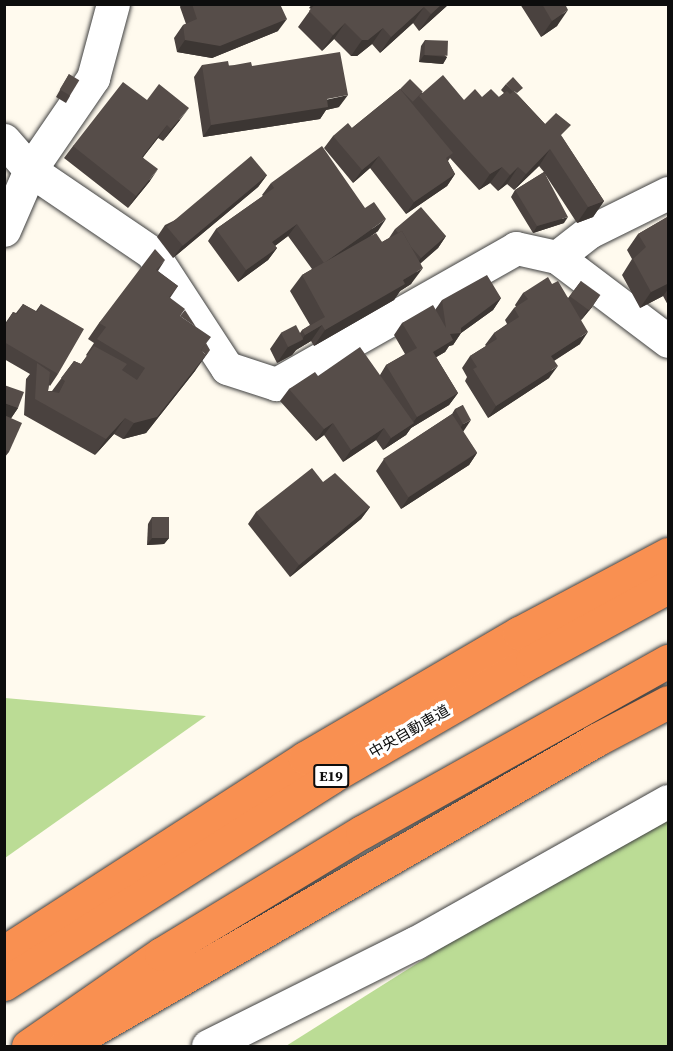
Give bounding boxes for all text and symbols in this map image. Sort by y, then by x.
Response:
street label: 中央自動車道 [366,701,452,761]
road number: E19 [313,765,349,787]

